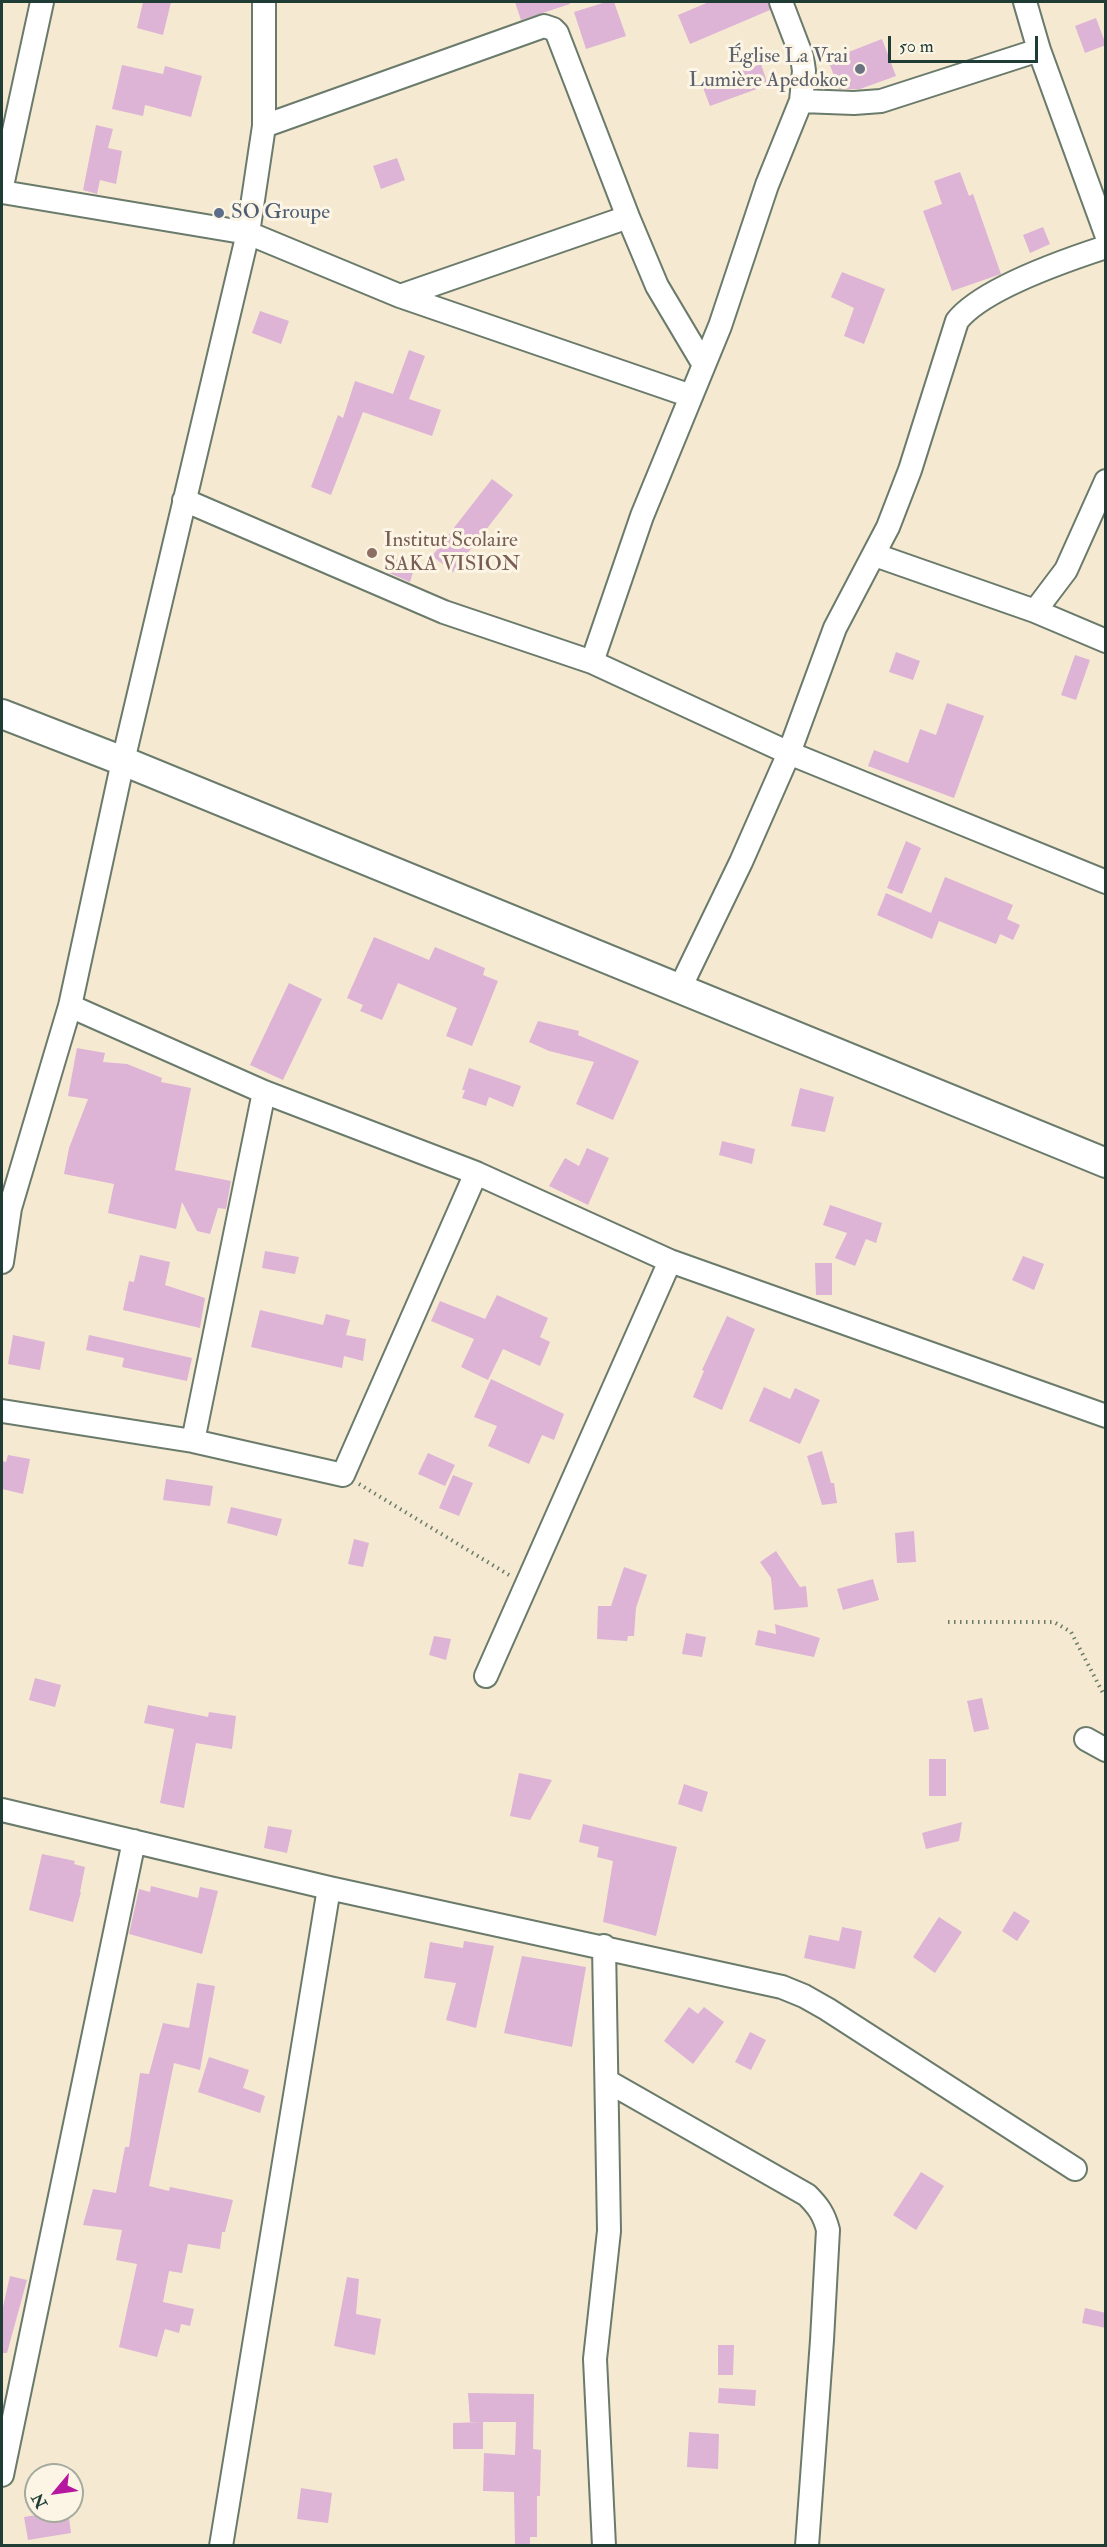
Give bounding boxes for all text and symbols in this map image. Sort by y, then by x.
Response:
scale bar [891,24,1041,62]
text: 50 m [899,35,934,58]
place label: Église La Vrai Lumière Apedokoe [689,44,848,94]
marker: Église La Vrai Lumière Apedokoe [853,62,867,76]
place label: SO Groupe [231,200,330,226]
marker: SO Groupe [212,206,226,220]
place label: Institut Scolaire SAKA VISION [384,528,520,578]
marker: Institut Scolaire SAKA VISION [365,546,379,560]
north arrow [24,2463,84,2523]
text: N [28,2490,52,2512]

